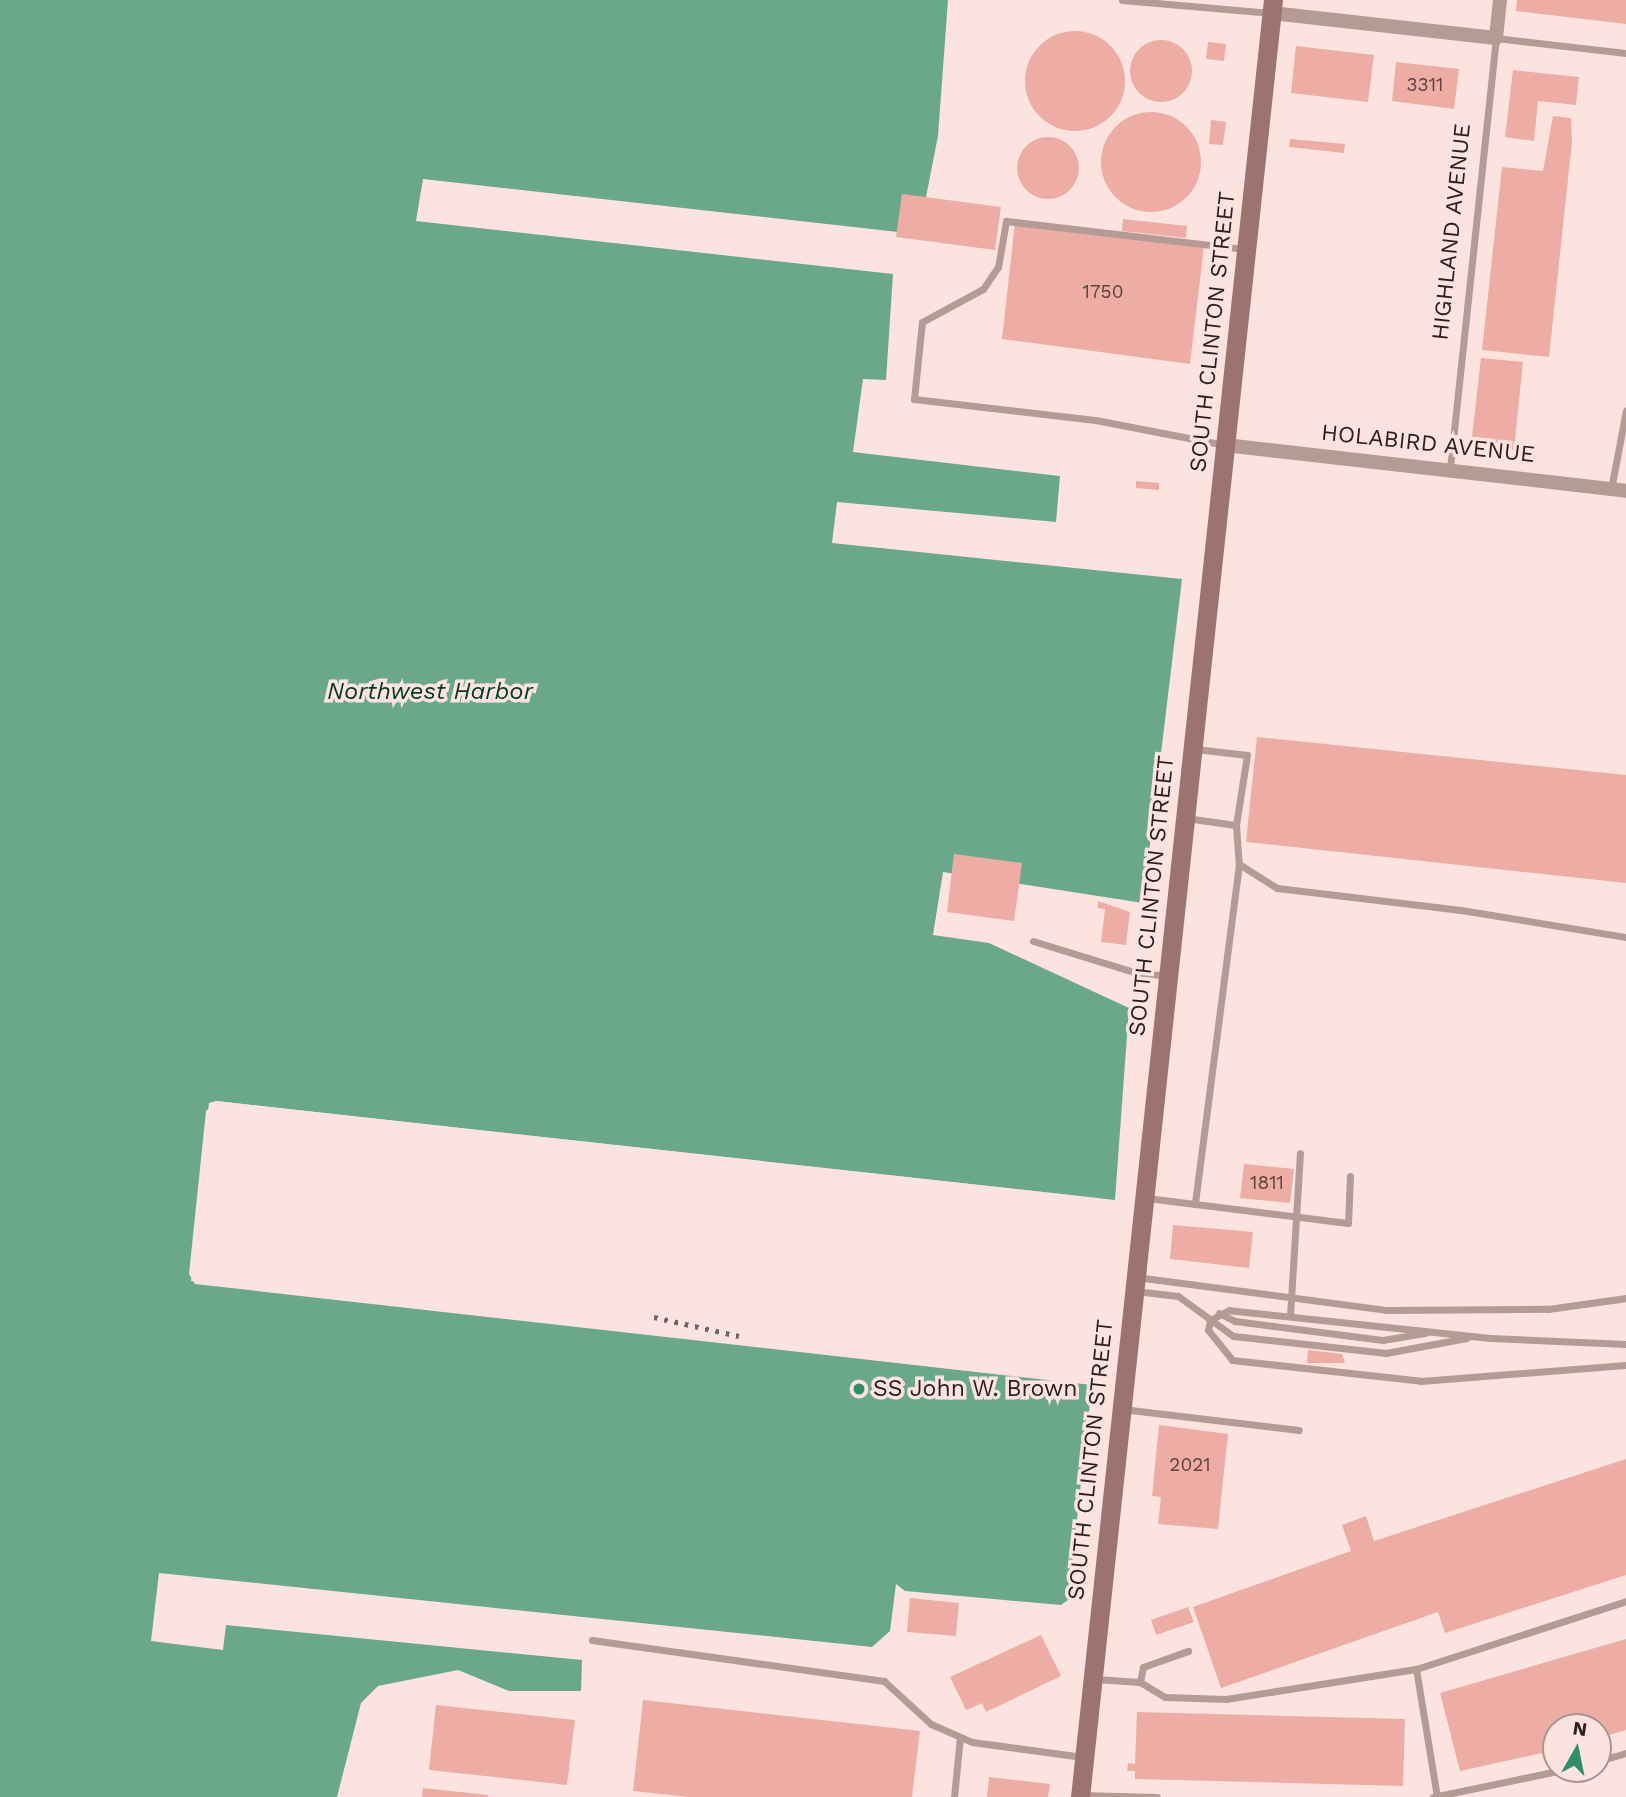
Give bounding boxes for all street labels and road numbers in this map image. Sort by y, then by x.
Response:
street label: HIGHLAND AVENUE [1427,122,1477,342]
street label: SOUTH CLINTON STREET [1185,190,1241,474]
street label: HOLABIRD AVENUE [1319,419,1537,469]
street label: SOUTH CLINTON STREET [1124,754,1180,1038]
street label: SOUTH CLINTON STREET [1063,1318,1119,1602]

